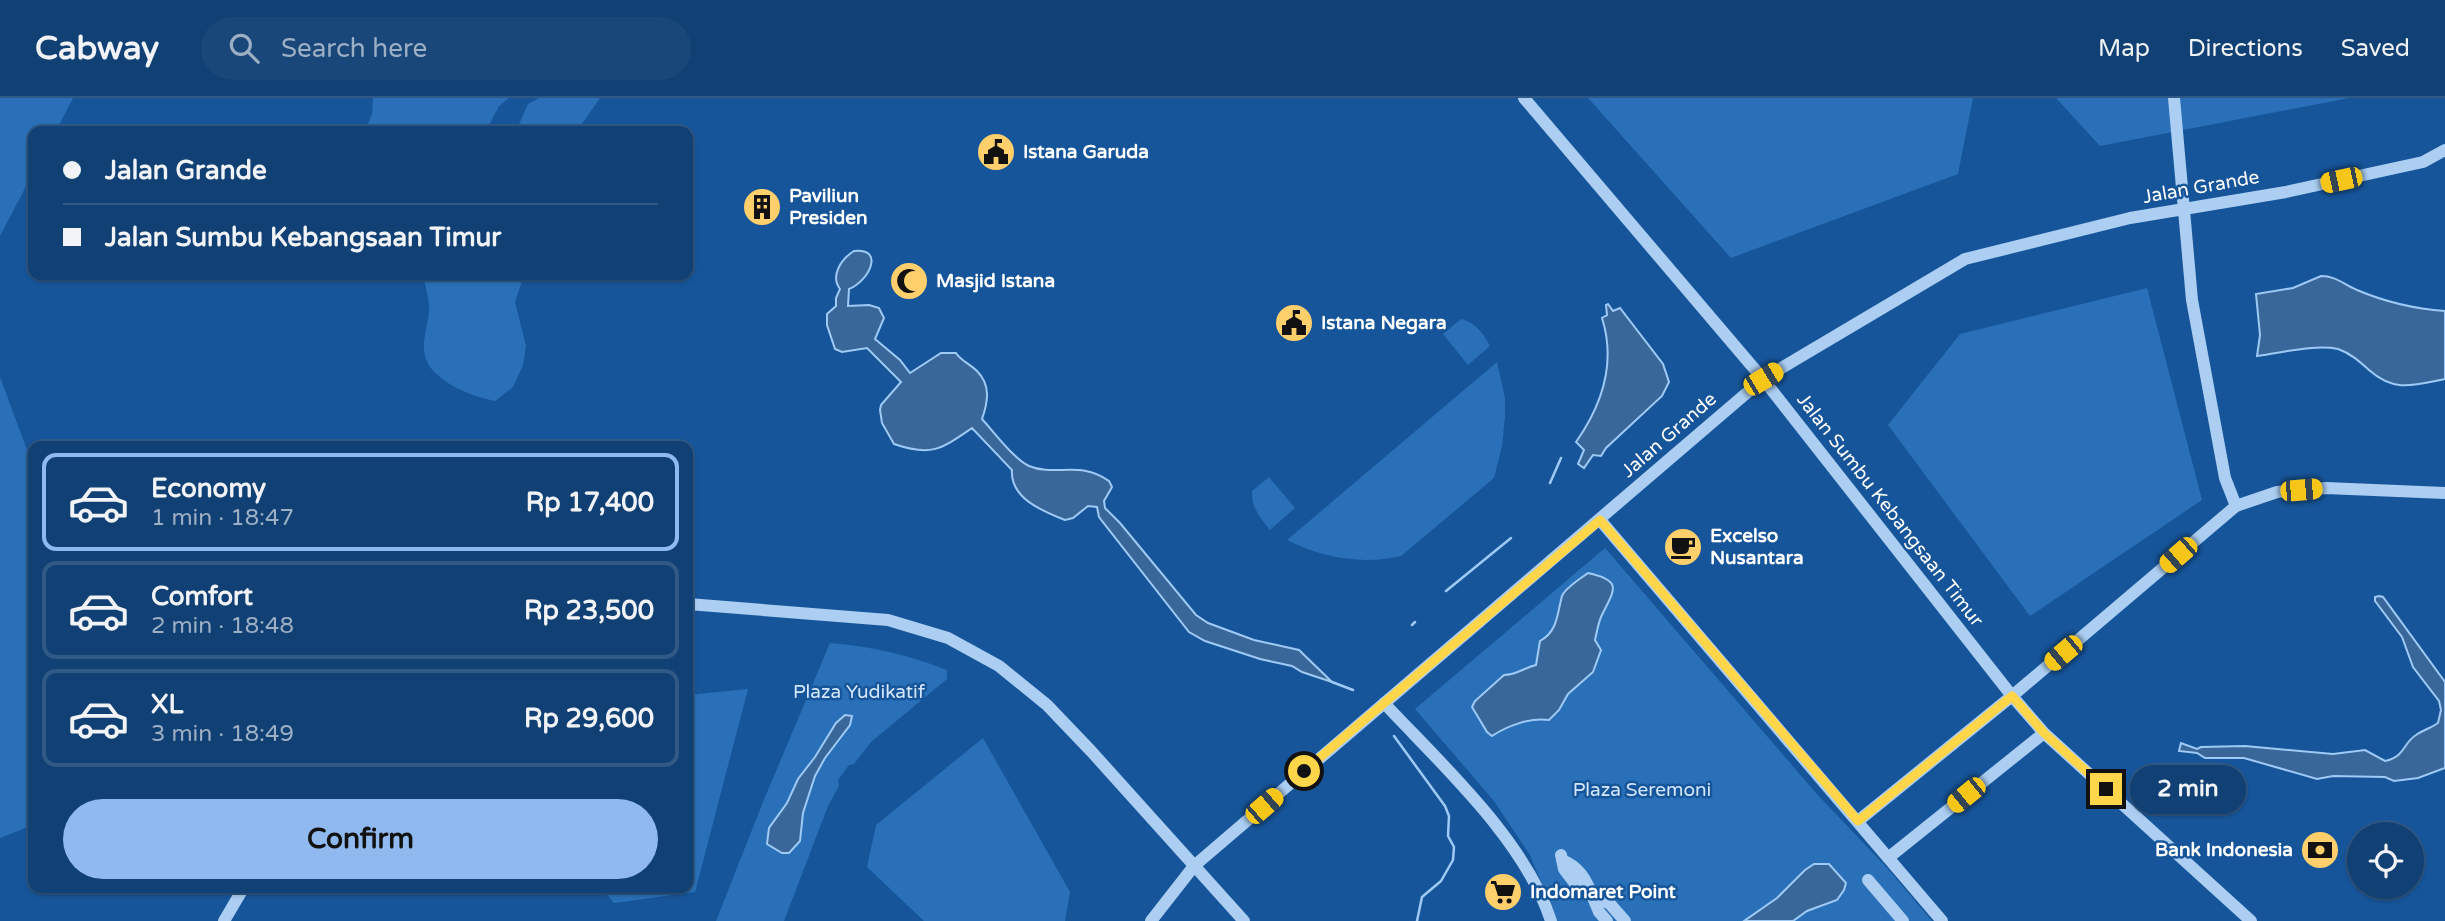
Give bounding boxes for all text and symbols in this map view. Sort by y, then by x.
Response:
search box [201,17,691,80]
text: Cabway [35,29,159,68]
icon: search [225,29,263,67]
text: Search here [281,33,427,64]
text: Map [2098,34,2150,63]
text: Directions [2188,34,2303,63]
text: Saved [2341,34,2410,63]
public building icon: Istana Garuda [975,131,1017,173]
place label: Istana Garuda [1023,141,1149,163]
text: Jalan Grande [105,155,267,186]
car [2319,165,2364,195]
street label: Jalan Grande [2141,166,2261,208]
place label: Paviliun Presiden [789,185,868,229]
building icon: Paviliun Presiden [741,186,783,228]
text: Jalan Sumbu Kebangsaan Timur [105,222,501,253]
mosque icon: Masjid Istana [888,260,930,302]
place label: Masjid Istana [936,270,1055,293]
public building icon: Istana Negara [1273,302,1315,344]
place label: Istana Negara [1321,312,1447,335]
car [1740,359,1787,399]
street label: Jalan Grande [1617,388,1721,482]
street label: Jalan Sumbu Kebangsaan Timur [1792,389,1988,631]
icon: car [67,471,130,534]
text: Economy [151,473,266,504]
car [2280,478,2323,502]
text: Rp 17,400 [526,487,654,518]
text: 1 min · 18:47 [151,504,294,532]
place label: Excelso Nusantara [1710,525,1804,569]
cafe icon: Excelso Nusantara [1662,526,1704,568]
car [2156,533,2201,577]
icon: car [67,579,130,642]
text: Comfort [151,581,253,612]
text: Rp 23,500 [524,595,654,626]
text: 2 min · 18:48 [151,612,294,640]
car [2041,631,2086,675]
park label: Plaza Yudikatif [793,681,926,703]
icon: car [67,687,130,750]
text: XL [151,689,183,720]
text: Rp 29,600 [524,703,654,734]
text: 3 min · 18:49 [151,720,294,748]
route start [1288,755,1320,787]
callout: 2 min [2130,764,2246,814]
route end [2090,773,2122,805]
car [1944,774,1989,816]
text: 2 min [2157,775,2219,803]
park label: Plaza Seremoni [1573,779,1711,801]
car [1242,784,1287,828]
button: Confirm [63,799,658,879]
map controls [2347,822,2424,899]
button: locate [2347,822,2424,899]
bank icon: Bank Indonesia [2299,829,2341,871]
place label: Bank Indonesia [2155,839,2293,861]
supermarket icon: Indomaret Point [1482,871,1524,913]
place label: Indomaret Point [1530,881,1677,903]

